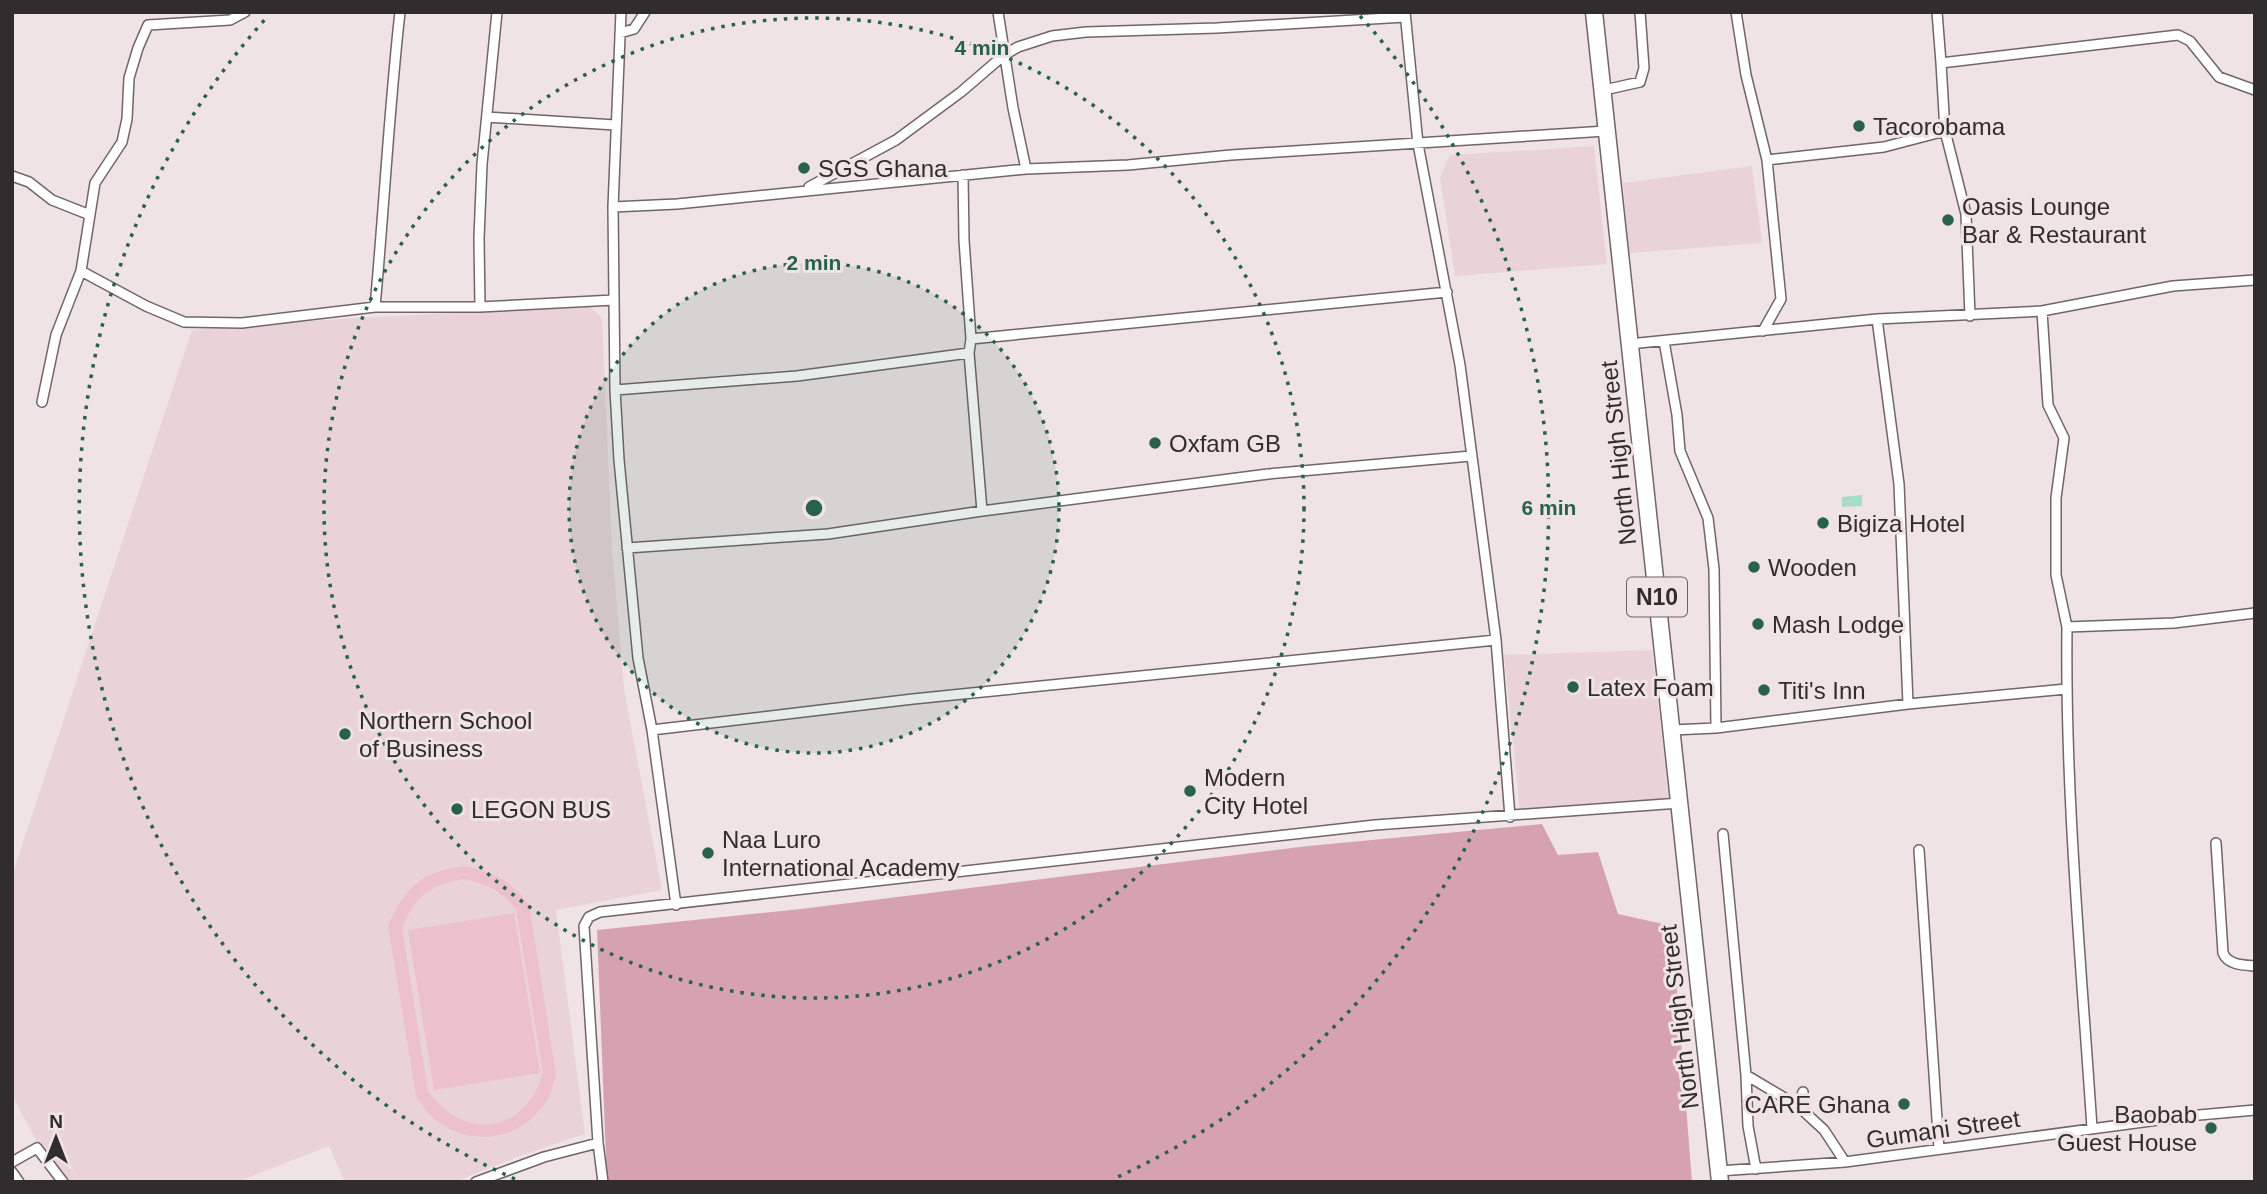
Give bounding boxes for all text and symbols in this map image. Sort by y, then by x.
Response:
text: 4 min [955,36,1009,59]
place label: Tacorobama [1873,113,2006,140]
marker: Tacorobama [1851,118,1867,134]
place label: SGS Ghana [818,155,948,182]
marker: SGS Ghana [796,160,812,176]
place label: Oasis Lounge Bar & Restaurant [1962,193,2146,248]
marker: Oasis Lounge Bar & Restaurant [1940,212,1956,228]
text: 2 min [787,251,841,274]
street label: North High Street [1595,359,1641,547]
place label: Oxfam GB [1169,430,1281,457]
marker: Oxfam GB [1147,435,1163,451]
centre of rings [802,496,826,520]
text: 6 min [1522,496,1576,519]
place label: Bigiza Hotel [1837,510,1965,537]
marker: Bigiza Hotel [1815,515,1831,531]
place label: Wooden [1768,554,1857,581]
marker: Wooden [1746,559,1762,575]
road number: N10 [1627,578,1687,617]
place label: Mash Lodge [1772,611,1904,638]
marker: Mash Lodge [1750,616,1766,632]
place label: Latex Foam [1587,674,1714,701]
place label: Titi's Inn [1778,677,1866,704]
marker: Latex Foam [1565,679,1581,695]
marker: Titi's Inn [1756,682,1772,698]
place label: Northern School of Business [359,707,532,762]
marker: Northern School of Business [337,726,353,742]
place label: Modern City Hotel [1204,764,1308,819]
marker: Modern City Hotel [1182,783,1198,799]
place label: LEGON BUS [471,796,611,823]
marker: LEGON BUS [449,801,465,817]
place label: Naa Luro International Academy [722,826,959,881]
marker: Naa Luro International Academy [700,845,716,861]
street label: North High Street [1654,923,1704,1111]
place label: CARE Ghana [1745,1091,1891,1118]
marker: CARE Ghana [1896,1096,1912,1112]
place label: Baobab Guest House [2057,1101,2197,1156]
north arrow [21,1103,91,1173]
street label: Gumani Street [1865,1105,2022,1153]
text: N [49,1111,63,1132]
marker: Baobab Guest House [2203,1120,2219,1136]

